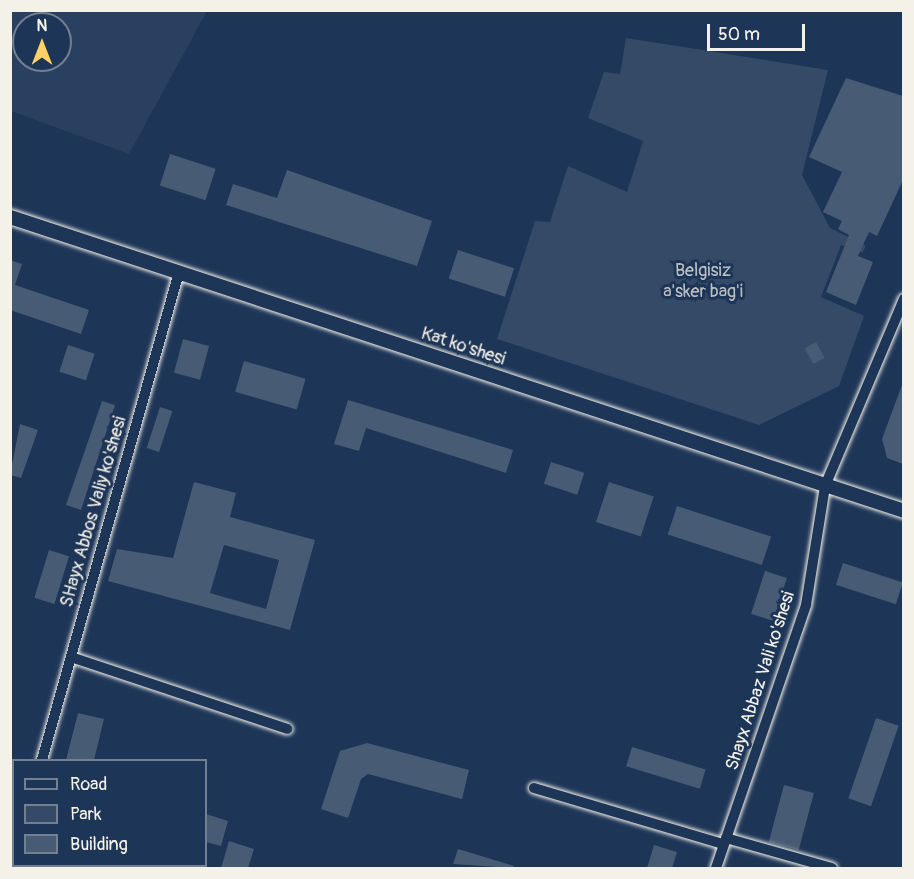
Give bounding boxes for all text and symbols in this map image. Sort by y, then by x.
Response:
north arrow [12,12,72,72]
scale bar [710,12,808,50]
text: N [37,16,47,36]
text: 50 m [718,23,760,46]
park label: Belgisiz a'sker bag'i [663,261,743,304]
street label: Kat ko'shesi [418,323,508,371]
street label: SHayx Abbos Valiy ko'shesi [56,414,132,610]
street label: Shayx Abbaz Vali ko'shesi [722,589,800,773]
legend [12,759,207,867]
text: Road [70,773,107,796]
text: Park [70,803,102,826]
text: Building [70,833,128,856]

